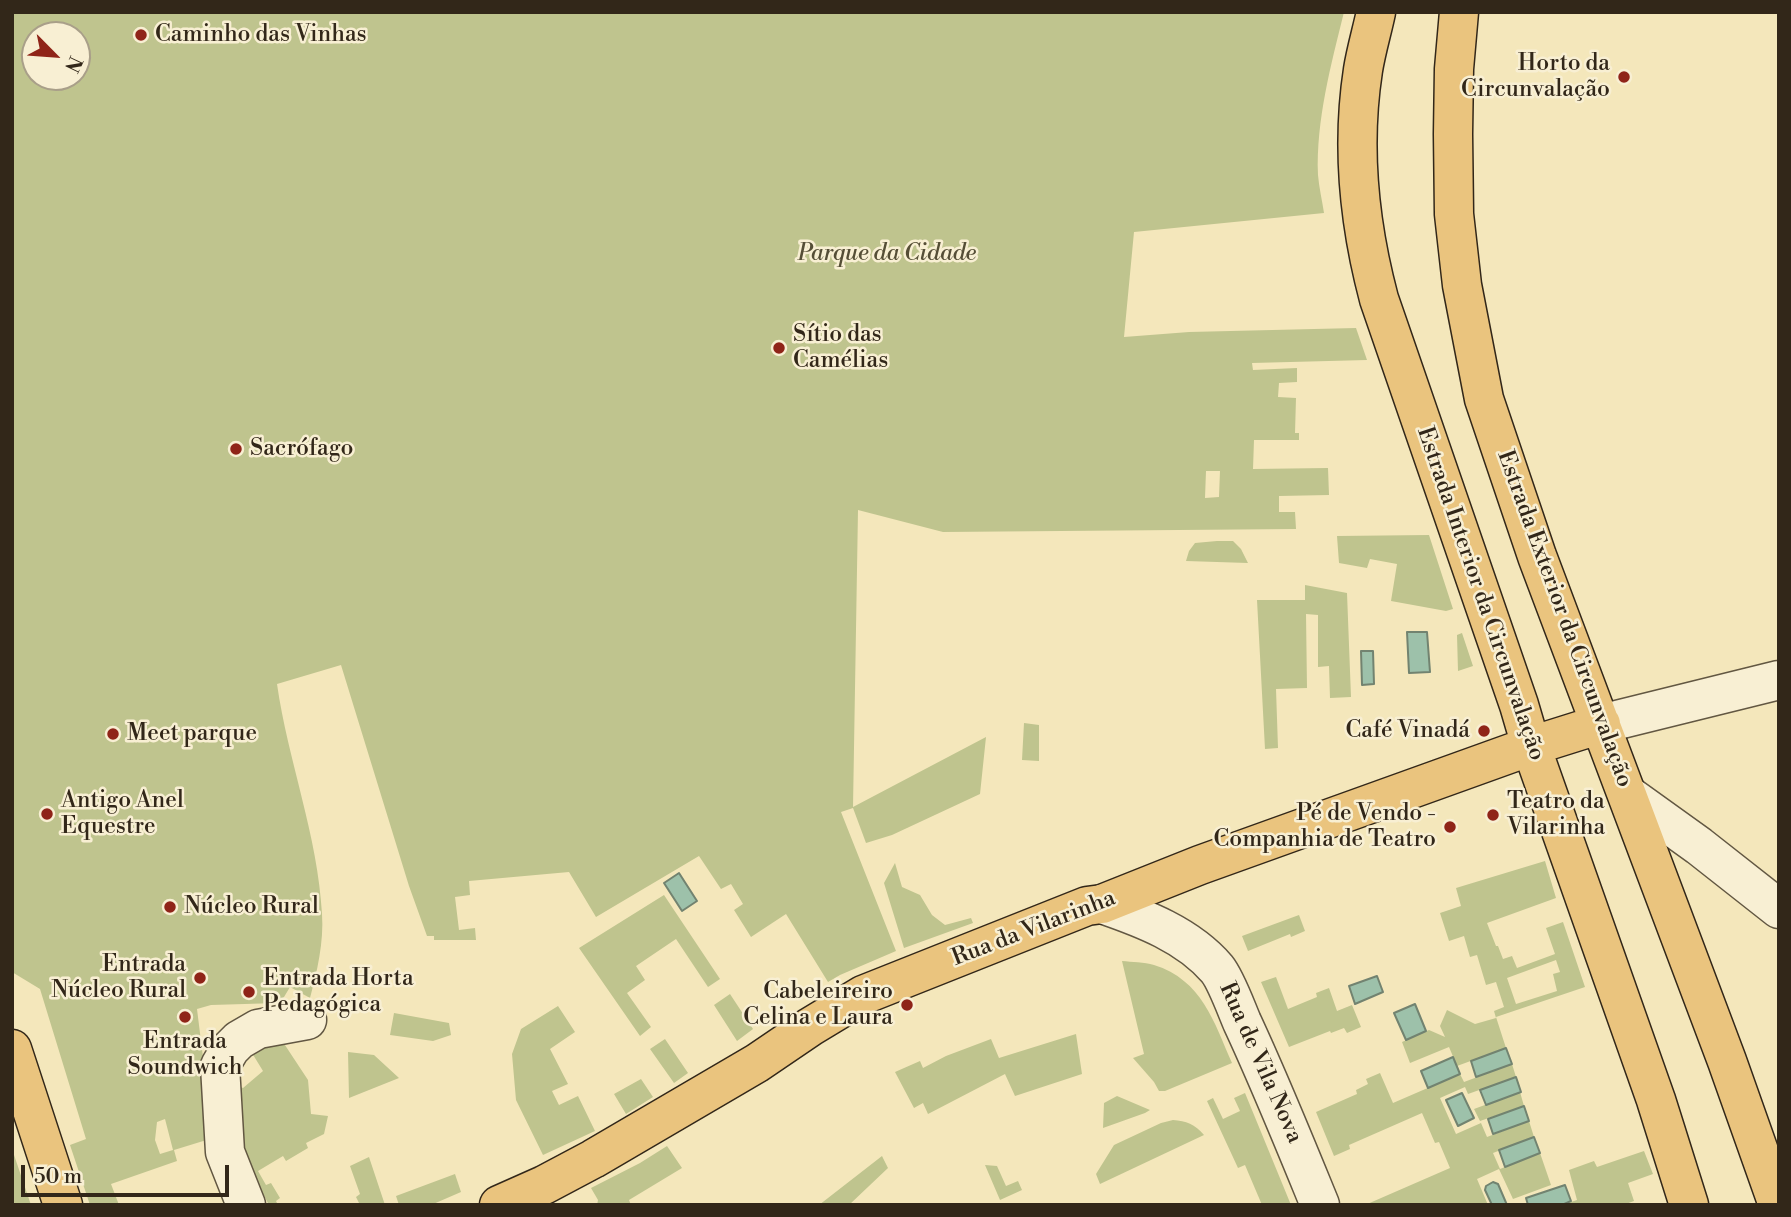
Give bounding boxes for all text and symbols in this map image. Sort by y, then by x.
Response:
north arrow [21,21,91,91]
place label: Caminho das Vinhas [155,21,367,49]
marker: Caminho das Vinhas [133,27,149,43]
place label: Horto da Circunvalação [1461,50,1610,104]
text: N [59,52,87,76]
marker: Horto da Circunvalação [1616,69,1632,85]
park label: Parque da Cidade [798,240,976,268]
place label: Sítio das Camélias [793,321,888,375]
marker: Sítio das Camélias [771,340,787,356]
street label: Estrada Interior da Circunvalação [1410,423,1550,765]
place label: Sacrófago [250,435,353,463]
marker: Sacrófago [228,441,244,457]
street label: Estrada Exterior da Circunvalação [1490,447,1638,791]
place label: Café Vinadá [1346,717,1470,745]
place label: Meet parque [127,720,257,748]
marker: Café Vinadá [1476,723,1492,739]
marker: Meet parque [105,726,121,742]
place label: Antigo Anel Equestre [61,787,184,841]
place label: Teatro da Vilarinha [1507,788,1605,842]
place label: Pé de Vendo - Companhia de Teatro [1213,800,1436,854]
marker: Antigo Anel Equestre [39,806,55,822]
marker: Teatro da Vilarinha [1485,807,1501,823]
marker: Pé de Vendo - Companhia de Teatro [1442,819,1458,835]
street label: Rua da Vilarinha [948,885,1120,973]
place label: Núcleo Rural [184,893,319,921]
marker: Núcleo Rural [162,899,178,915]
place label: Entrada Núcleo Rural [51,951,186,1005]
place label: Entrada Horta Pedagógica [263,965,414,1019]
marker: Entrada Núcleo Rural [192,970,208,986]
place label: Cabeleireiro Celina e Laura [743,978,893,1032]
street label: Rua de Vila Nova [1212,978,1308,1148]
marker: Entrada Horta Pedagógica [241,984,257,1000]
marker: Cabeleireiro Celina e Laura [899,997,915,1013]
marker: Entrada Soundwich [177,1009,193,1025]
place label: Entrada Soundwich [128,1028,242,1082]
scale bar [24,1150,233,1194]
text: 50 m [34,1164,82,1190]

